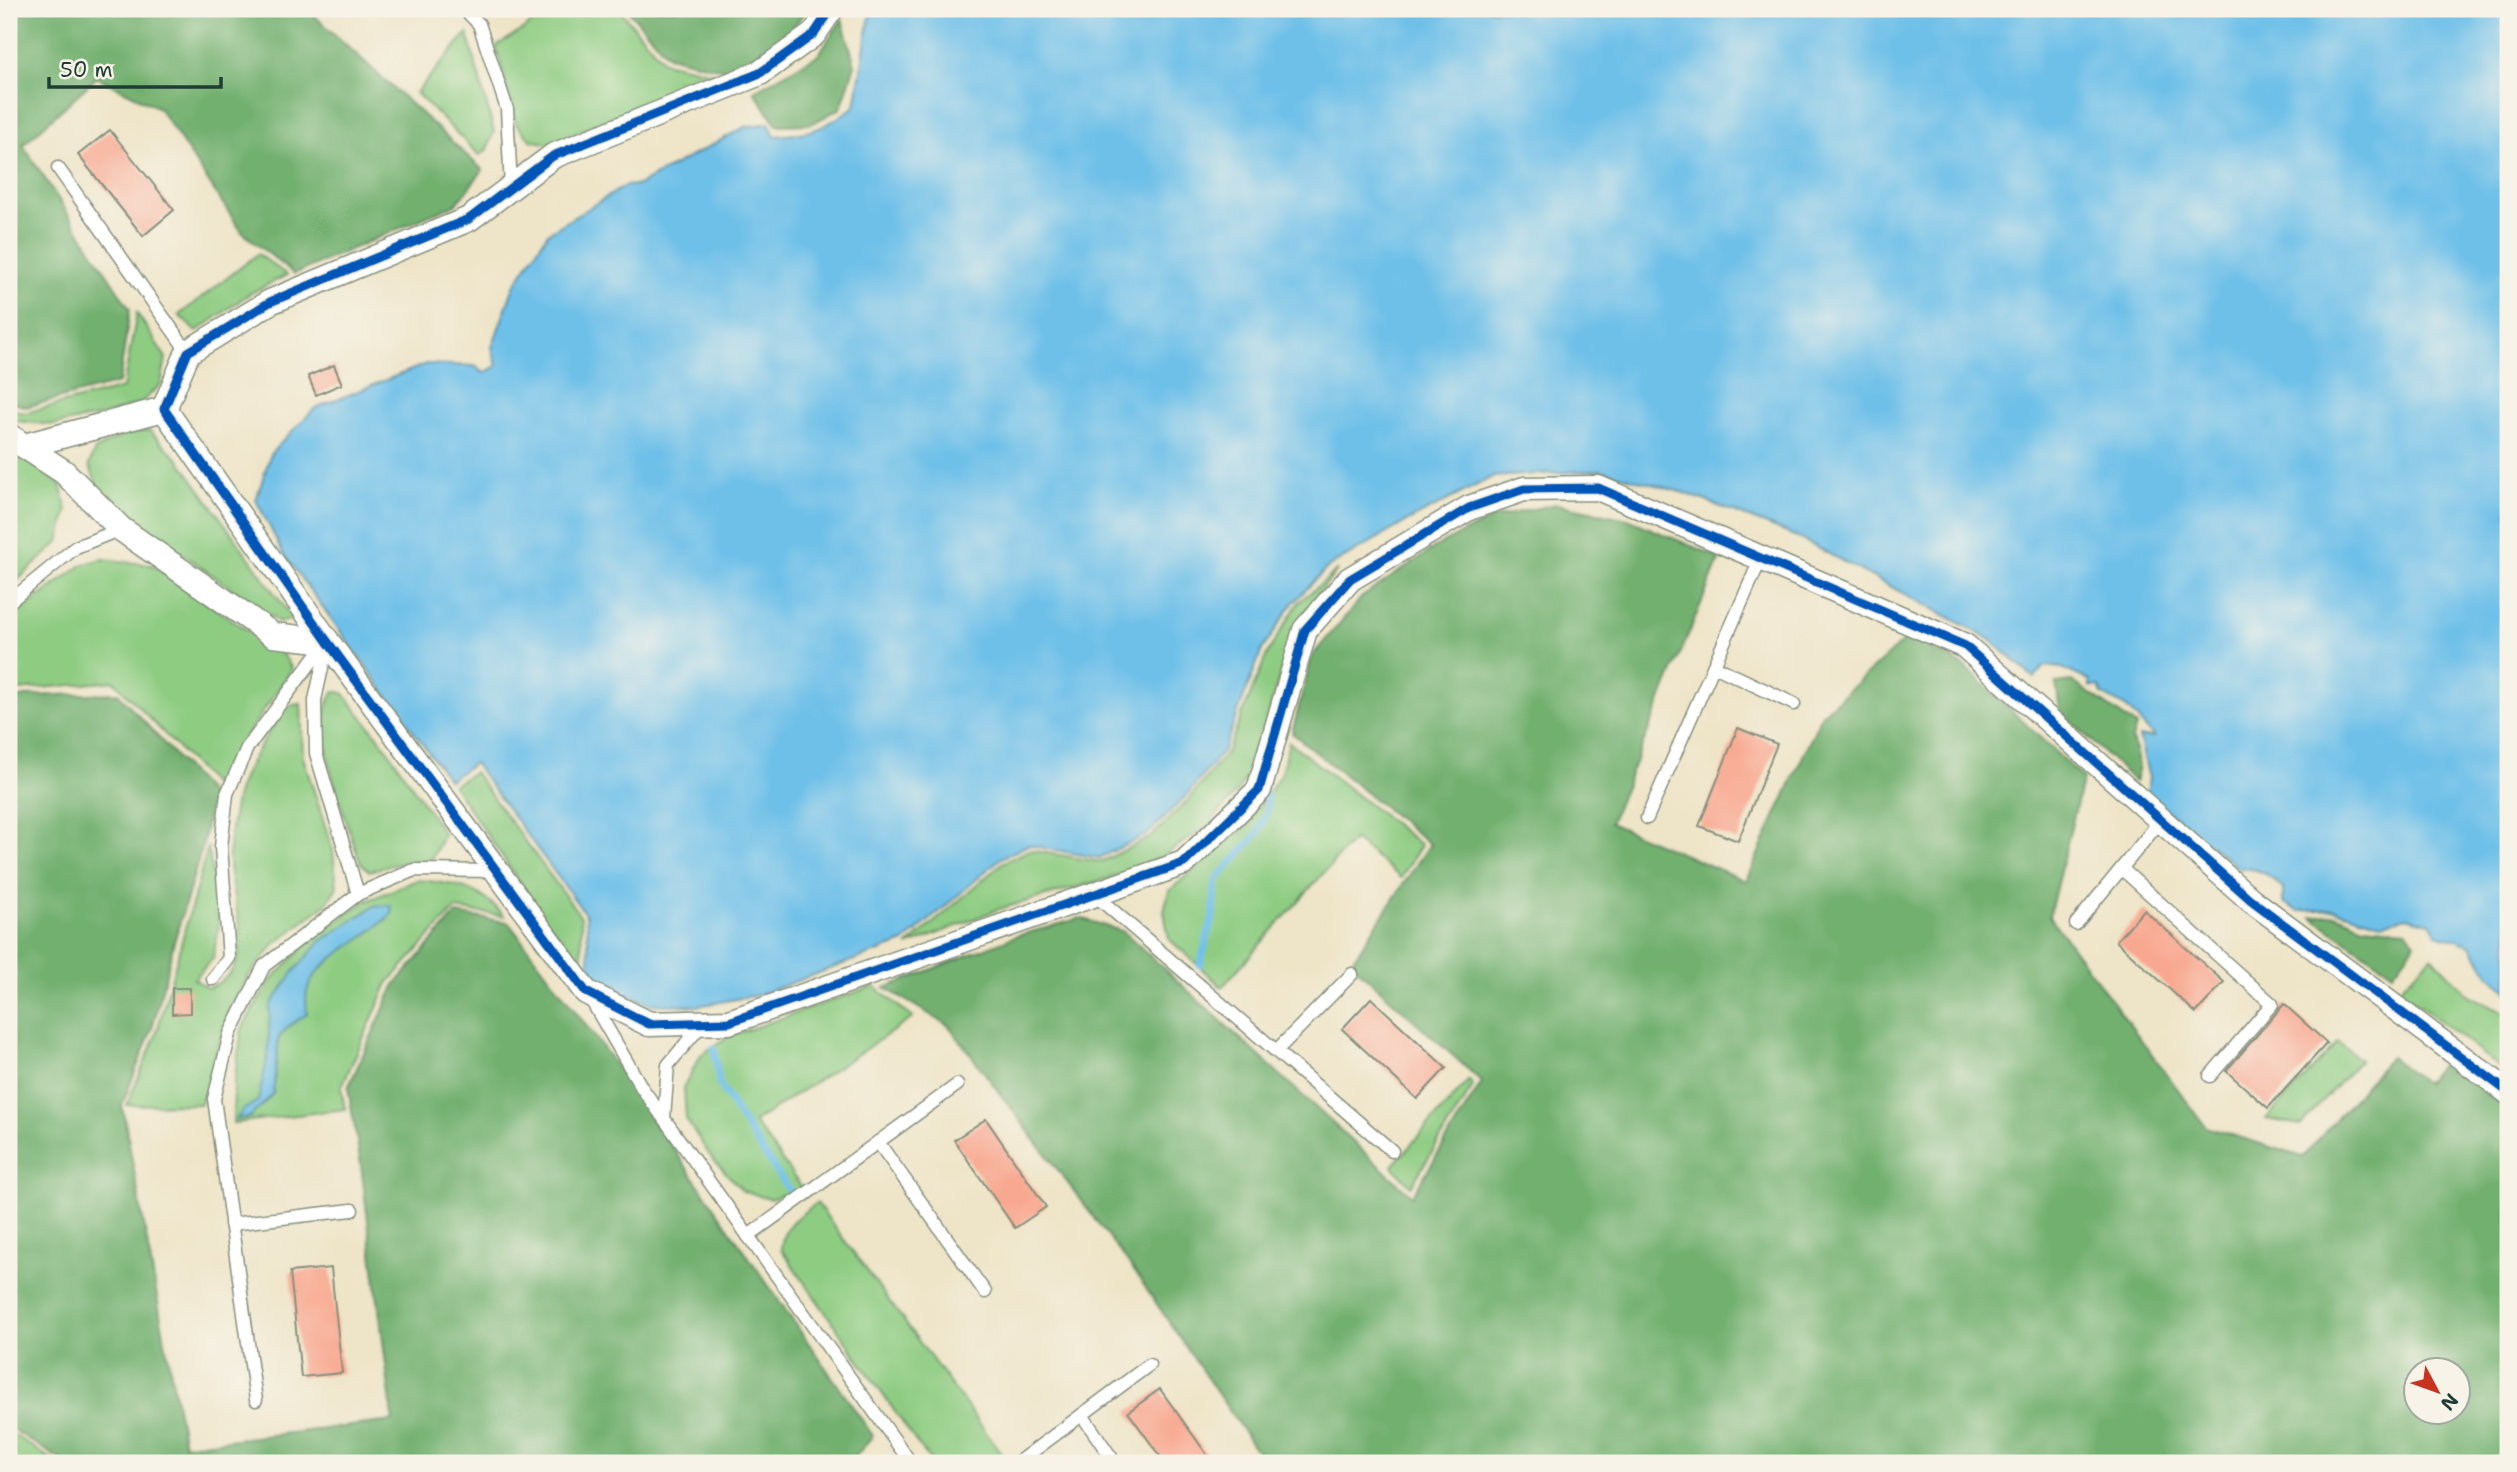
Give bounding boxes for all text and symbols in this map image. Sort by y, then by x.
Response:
scale bar [49,46,220,90]
text: 50 m [60,56,113,84]
north arrow [2402,1356,2472,1426]
text: N [2435,1388,2464,1416]

